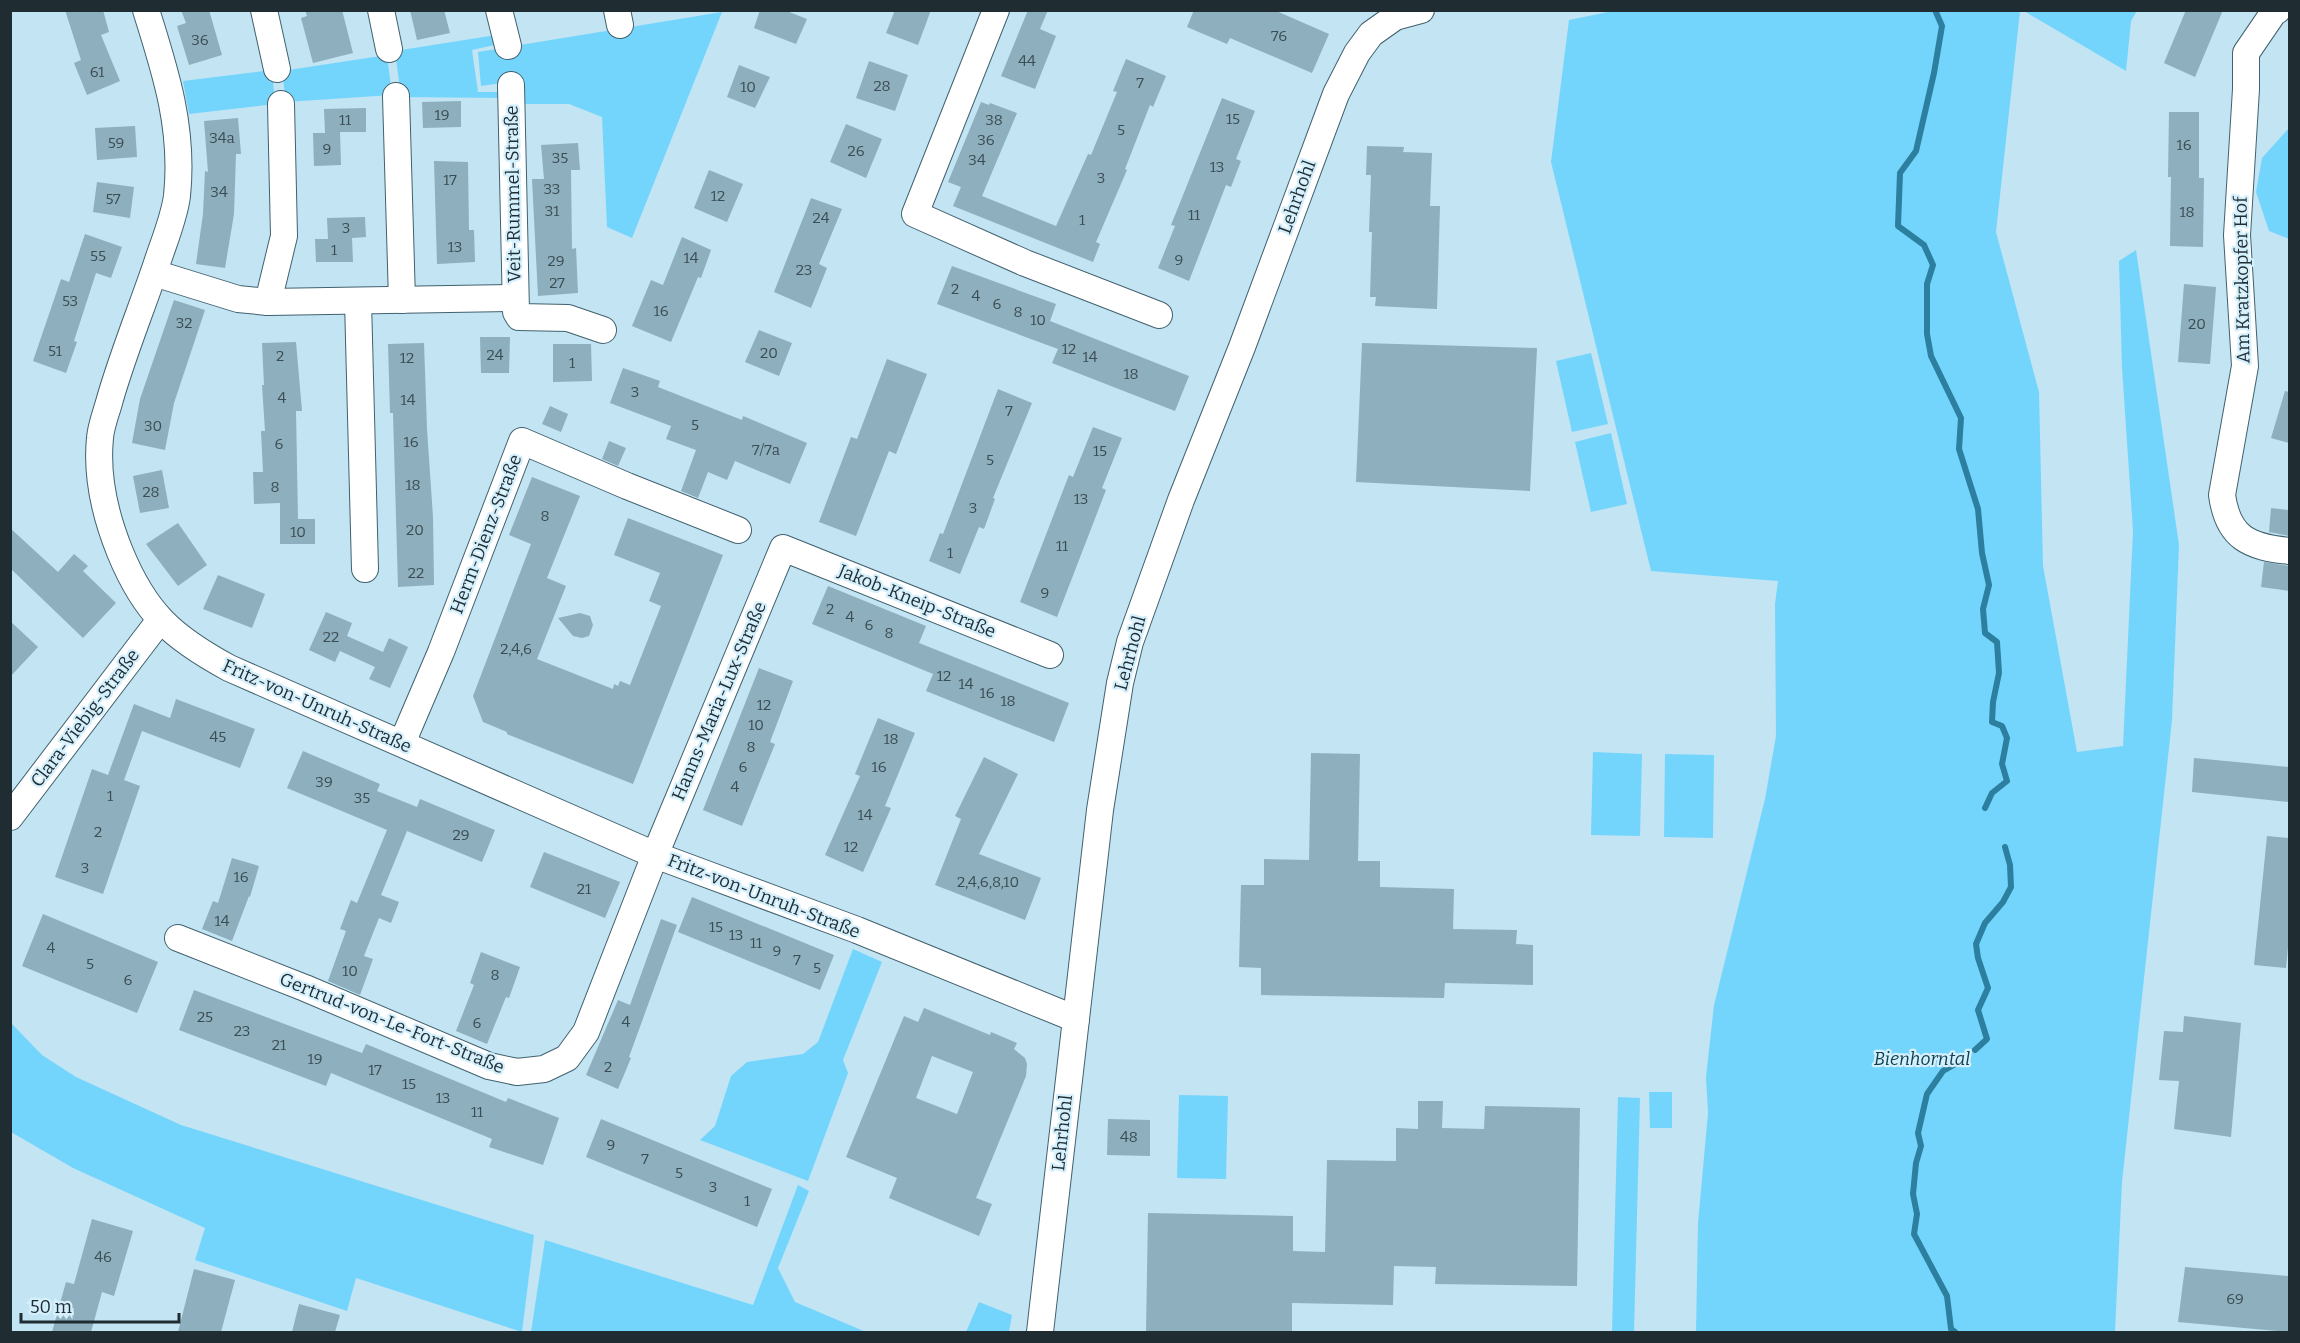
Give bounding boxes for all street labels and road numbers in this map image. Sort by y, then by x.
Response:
street label: Veit-Rummel-Straße [500,105,526,283]
street label: Lehrhohl [1274,157,1320,237]
street label: Am Kratzkopfer Hof [2230,195,2254,364]
street label: Herm-Dienz-Straße [445,451,527,617]
street label: Jakob-Kneip-Straße [834,559,999,643]
street label: Hanns-Maria-Lux-Straße [667,598,771,804]
street label: Lehrhohl [1109,613,1151,693]
street label: Clara-Viebig-Straße [26,645,144,791]
street label: Fritz-von-Unruh-Straße [219,654,415,758]
street label: Fritz-von-Unruh-Straße [665,849,863,943]
street label: Gertrud-von-Le-Fort-Straße [276,968,508,1078]
street label: Lehrhohl [1047,1094,1077,1172]

